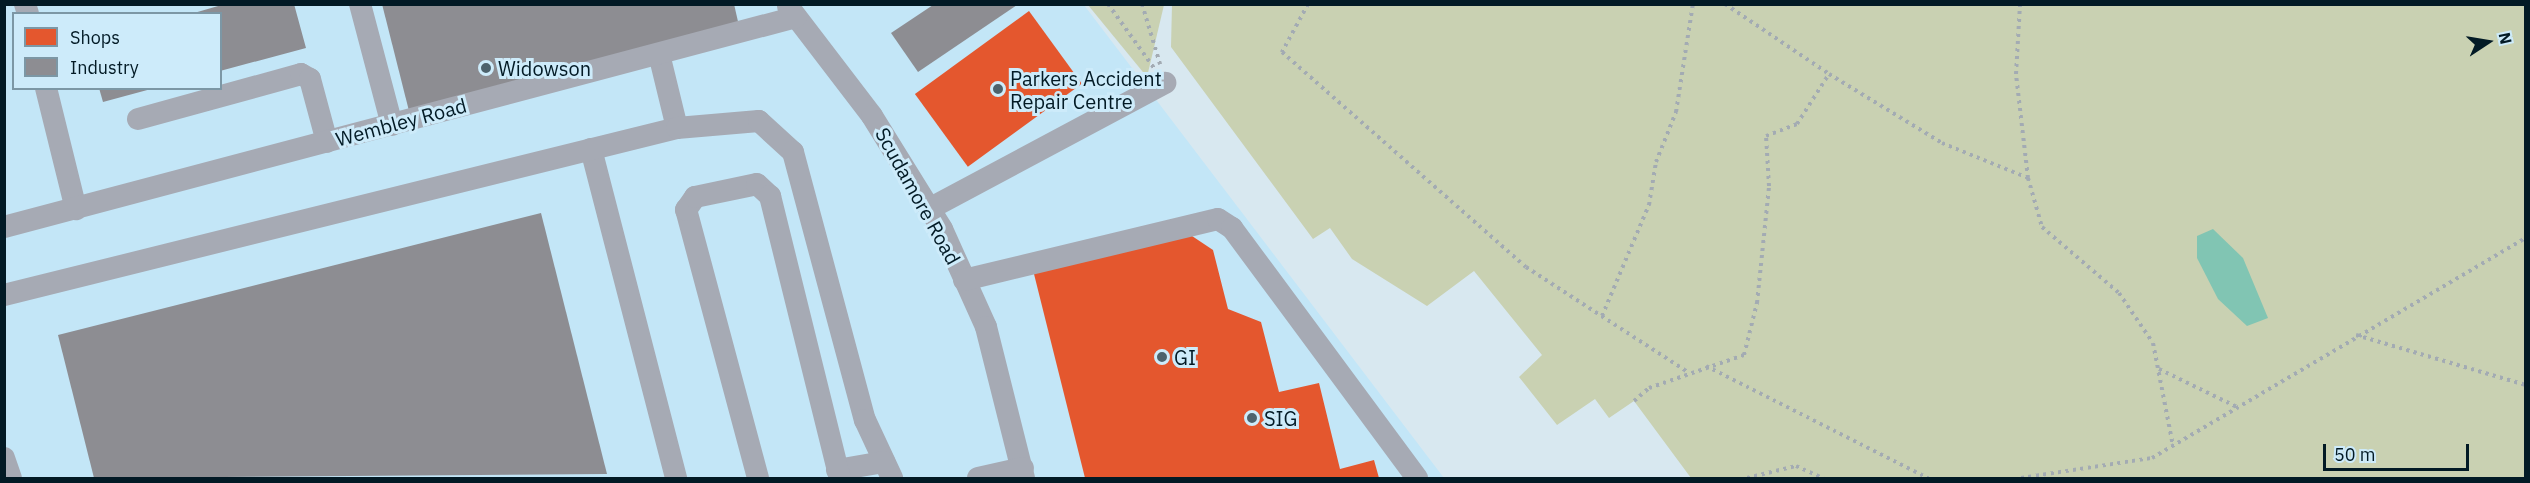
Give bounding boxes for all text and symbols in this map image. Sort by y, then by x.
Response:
legend [12,12,222,90]
north arrow [2458,12,2518,72]
text: Shops [70,26,120,49]
text: N [2495,31,2517,46]
text: Industry [70,56,139,79]
place label: Widowson [498,56,591,80]
marker: Widowson [479,61,493,75]
place label: Parkers Accident Repair Centre [1010,66,1162,113]
marker: Parkers Accident Repair Centre [991,82,1005,96]
street label: Wembley Road [333,93,469,151]
street label: Scudamore Road [870,123,966,269]
place label: GI [1174,345,1196,369]
marker: GI [1155,350,1169,364]
place label: SIG [1264,406,1298,430]
marker: SIG [1245,411,1259,425]
scale bar [2326,432,2472,470]
text: 50 m [2334,443,2376,466]

